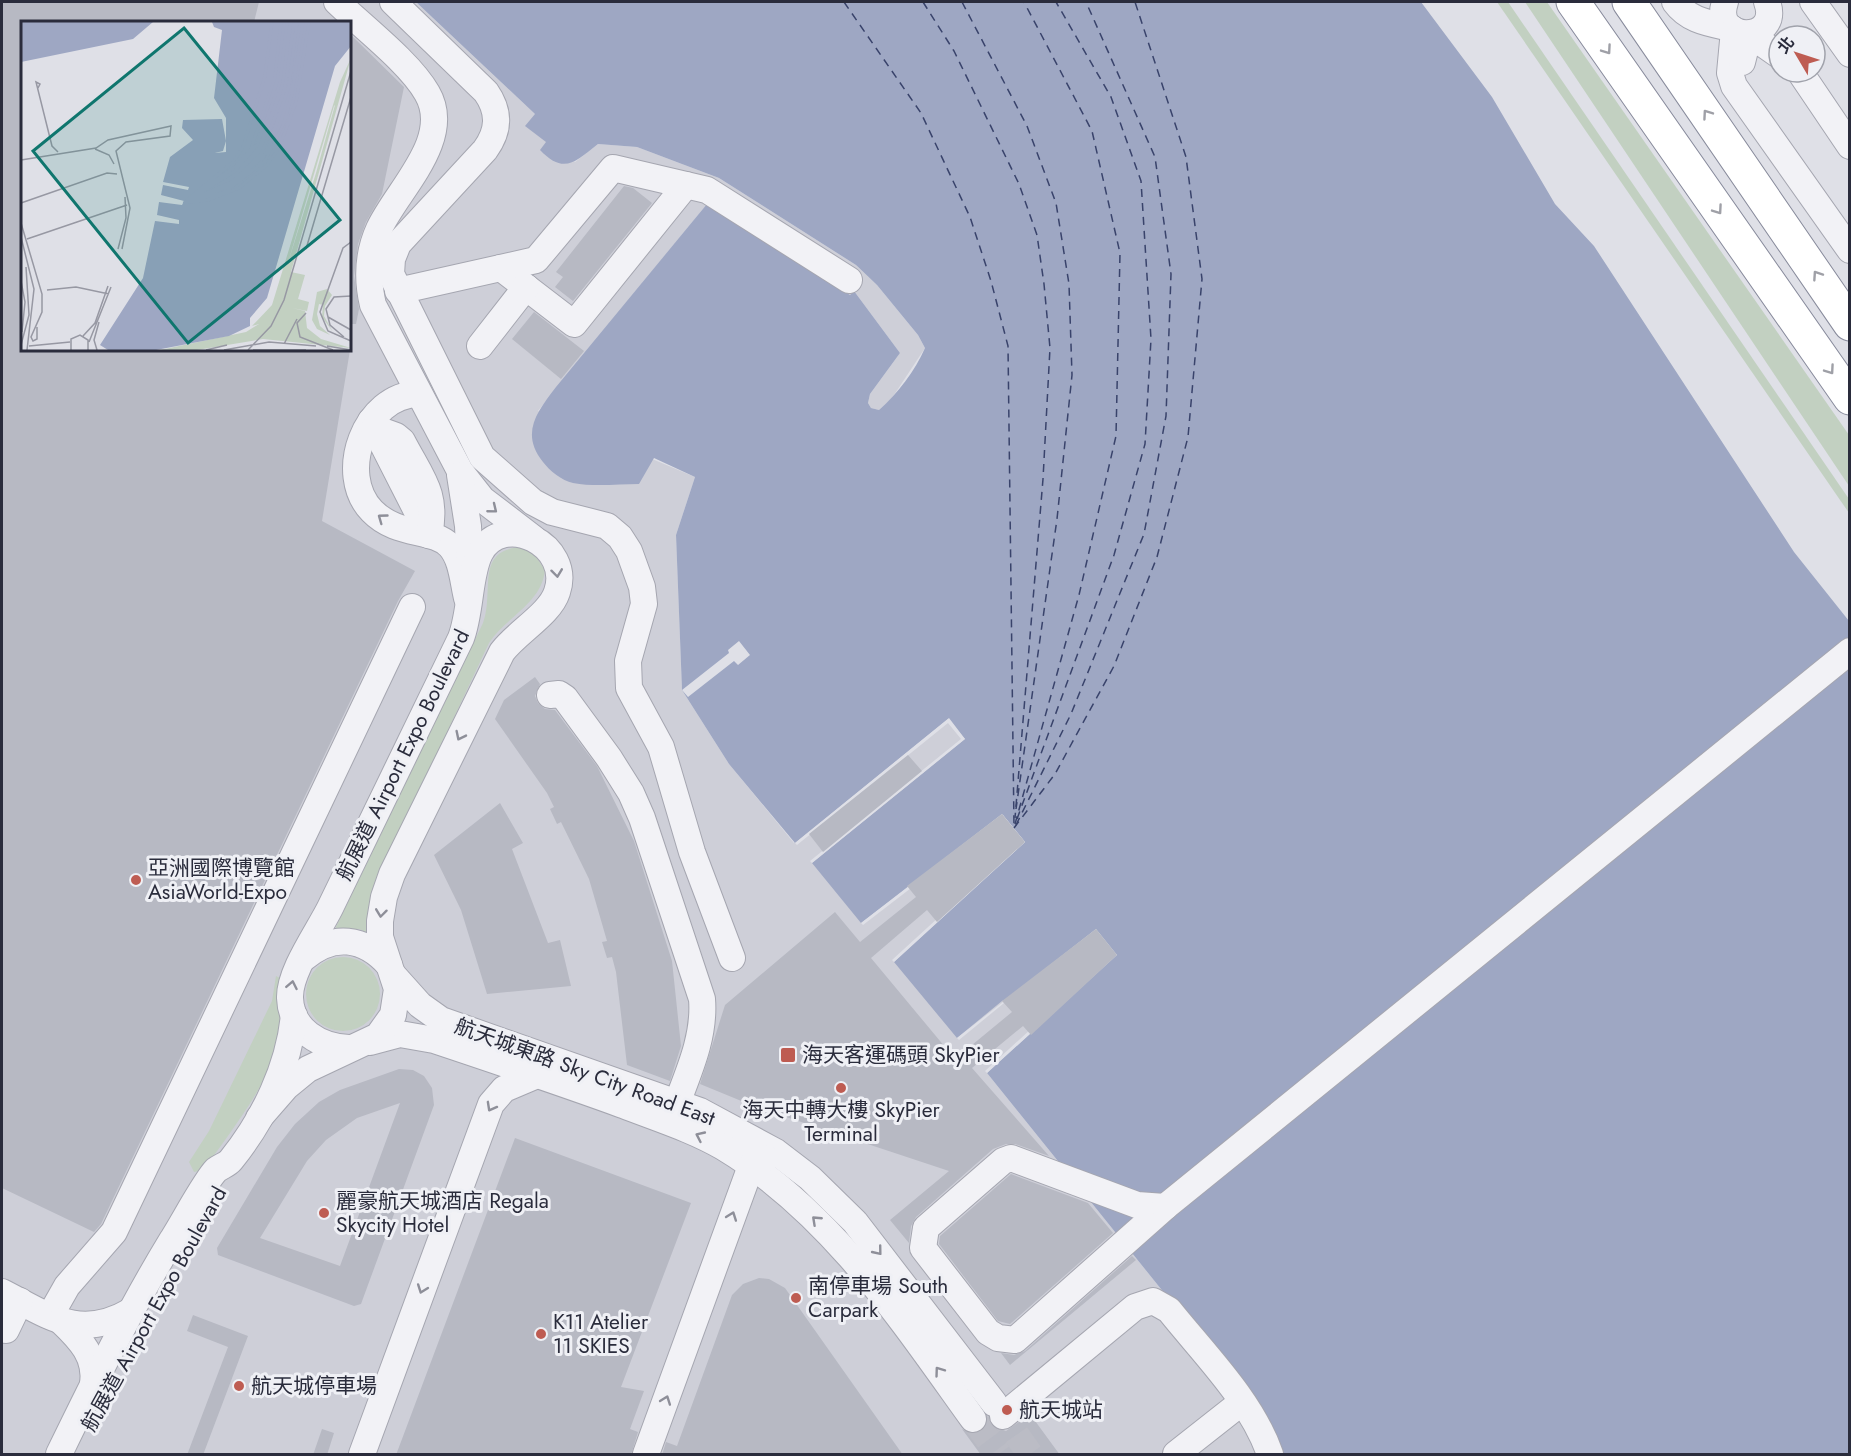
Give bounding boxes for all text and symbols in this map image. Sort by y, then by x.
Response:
inset map [21,21,351,351]
north arrow [1767,24,1827,84]
text: 北 [1772,31,1800,58]
one-way arrow [1600,43,1611,54]
one-way arrow [1703,110,1714,121]
one-way arrow [1711,203,1722,214]
one-way arrow [1813,271,1824,282]
one-way arrow [1823,363,1834,374]
one-way arrow [486,501,497,512]
one-way arrow [377,514,388,525]
one-way arrow [551,569,563,578]
street label: 航展道 Airport Expo Boulevard [329,624,477,886]
one-way arrow [456,729,468,740]
place label: 亞洲國際博覽館 AsiaWorld-Expo [148,853,295,907]
marker: 亞洲國際博覽館 AsiaWorld-Expo [129,873,143,887]
one-way arrow [376,909,388,918]
one-way arrow [285,980,298,990]
street label: 航天城東路 Sky City Road East [451,1011,719,1133]
place label: 海天客運碼頭 SkyPier [802,1040,1000,1070]
marker: 海天客運碼頭 SkyPier [779,1046,797,1064]
marker: 海天中轉大樓 SkyPier Terminal [834,1081,848,1095]
place label: 海天中轉大樓 SkyPier Terminal [742,1095,941,1149]
one-way arrow [487,1100,498,1111]
one-way arrow [696,1132,707,1144]
street label: 航展道 Airport Expo Boulevard [74,1181,234,1437]
place label: 麗豪航天城酒店 Regala Skycity Hotel [336,1186,549,1240]
marker: 麗豪航天城酒店 Regala Skycity Hotel [317,1206,331,1220]
one-way arrow [725,1211,738,1222]
one-way arrow [812,1216,823,1227]
one-way arrow [871,1244,882,1255]
place label: 南停車場 South Carpark [808,1271,948,1325]
one-way arrow [417,1283,429,1294]
marker: 南停車場 South Carpark [789,1291,803,1305]
place label: K11 Atelier 11 SKIES [553,1307,649,1361]
marker: K11 Atelier 11 SKIES [534,1327,548,1341]
one-way arrow [935,1367,946,1378]
place label: 航天城停車場 [251,1371,377,1401]
marker: 航天城停車場 [232,1379,246,1393]
one-way arrow [658,1395,671,1405]
place label: 航天城站 [1019,1395,1103,1425]
marker: 航天城站 [1000,1403,1014,1417]

